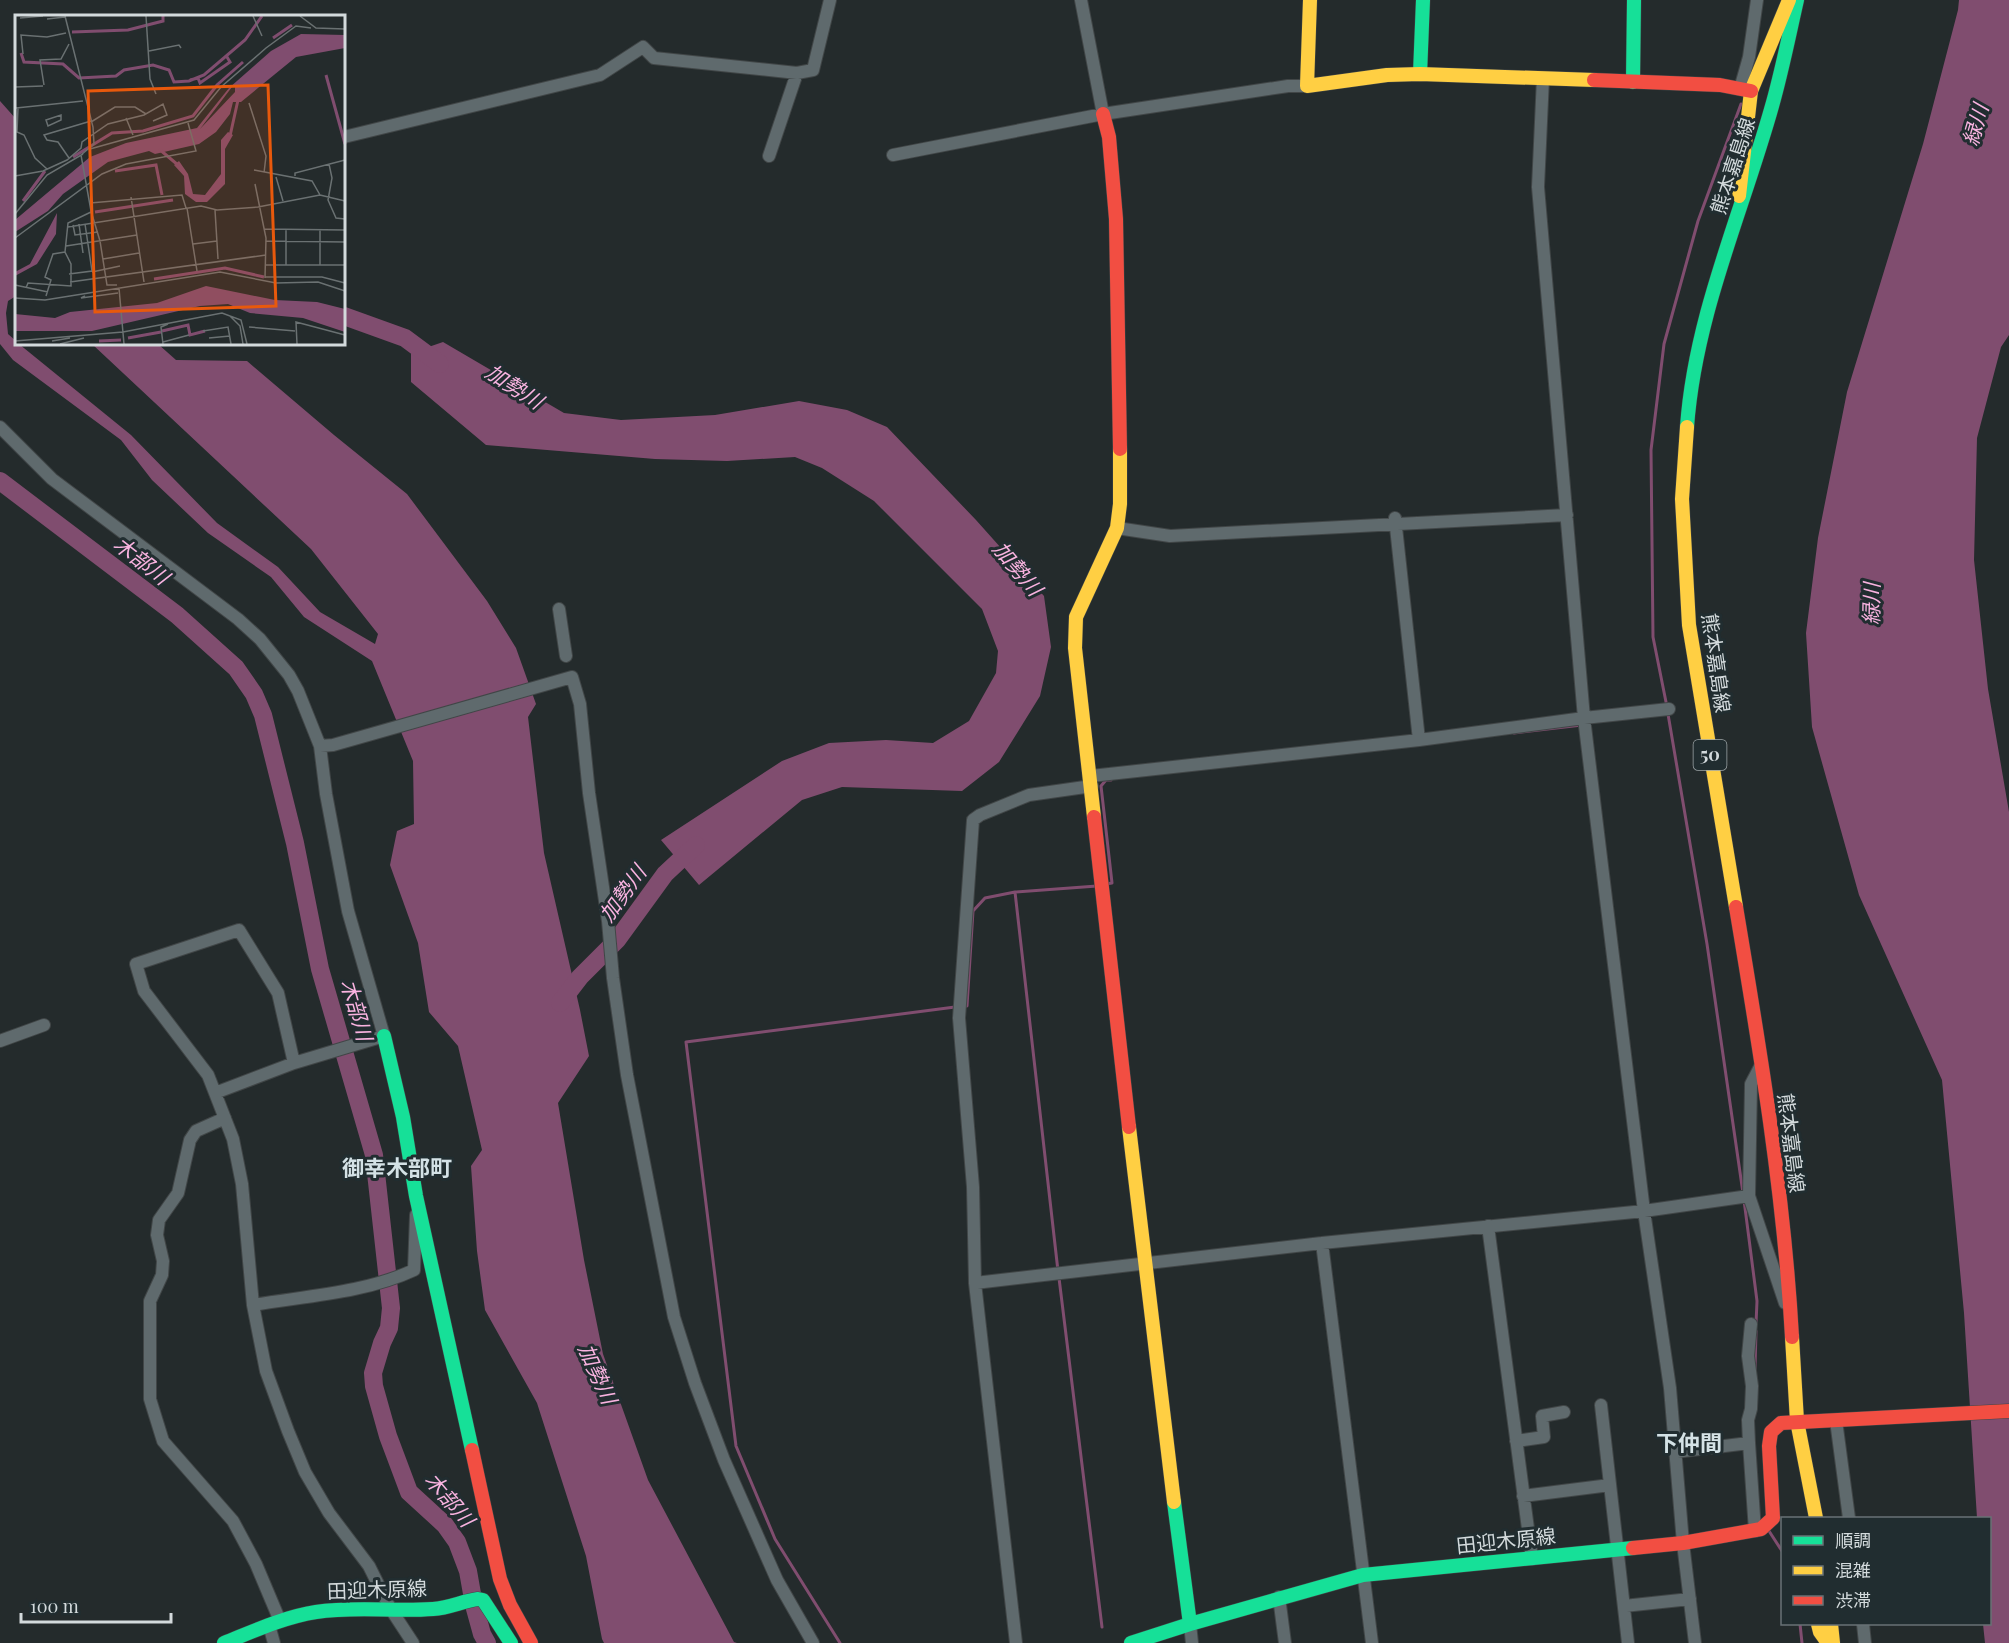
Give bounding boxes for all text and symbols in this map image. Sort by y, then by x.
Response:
inset map [15,15,345,345]
water label: 緑川 [1955,98,1994,148]
street label: 熊本嘉島線 [1703,114,1760,217]
water label: 加勢川 [481,356,551,415]
water label: 木部川 [109,529,177,591]
water label: 加勢川 [988,535,1051,602]
water label: 緑川 [1856,581,1884,625]
street label: 熊本嘉島線 [1697,611,1738,714]
road number: 50 [1694,740,1726,770]
water label: 加勢川 [592,857,652,927]
water label: 木部川 [336,975,381,1046]
street label: 熊本嘉島線 [1773,1092,1812,1194]
district label: 御幸木部町 [342,1152,452,1182]
water label: 加勢川 [573,1339,625,1409]
district label: 下仲間 [1656,1427,1722,1457]
water label: 木部川 [420,1466,483,1533]
legend [1781,1517,1991,1625]
street label: 田迎木原線 [1455,1521,1557,1558]
text: 順調 [1835,1528,1871,1552]
text: 混雑 [1835,1558,1871,1582]
street label: 田迎木原線 [327,1573,427,1604]
scale bar [21,1586,171,1624]
text: 渋滞 [1835,1588,1871,1612]
text: 100 m [30,1594,79,1618]

